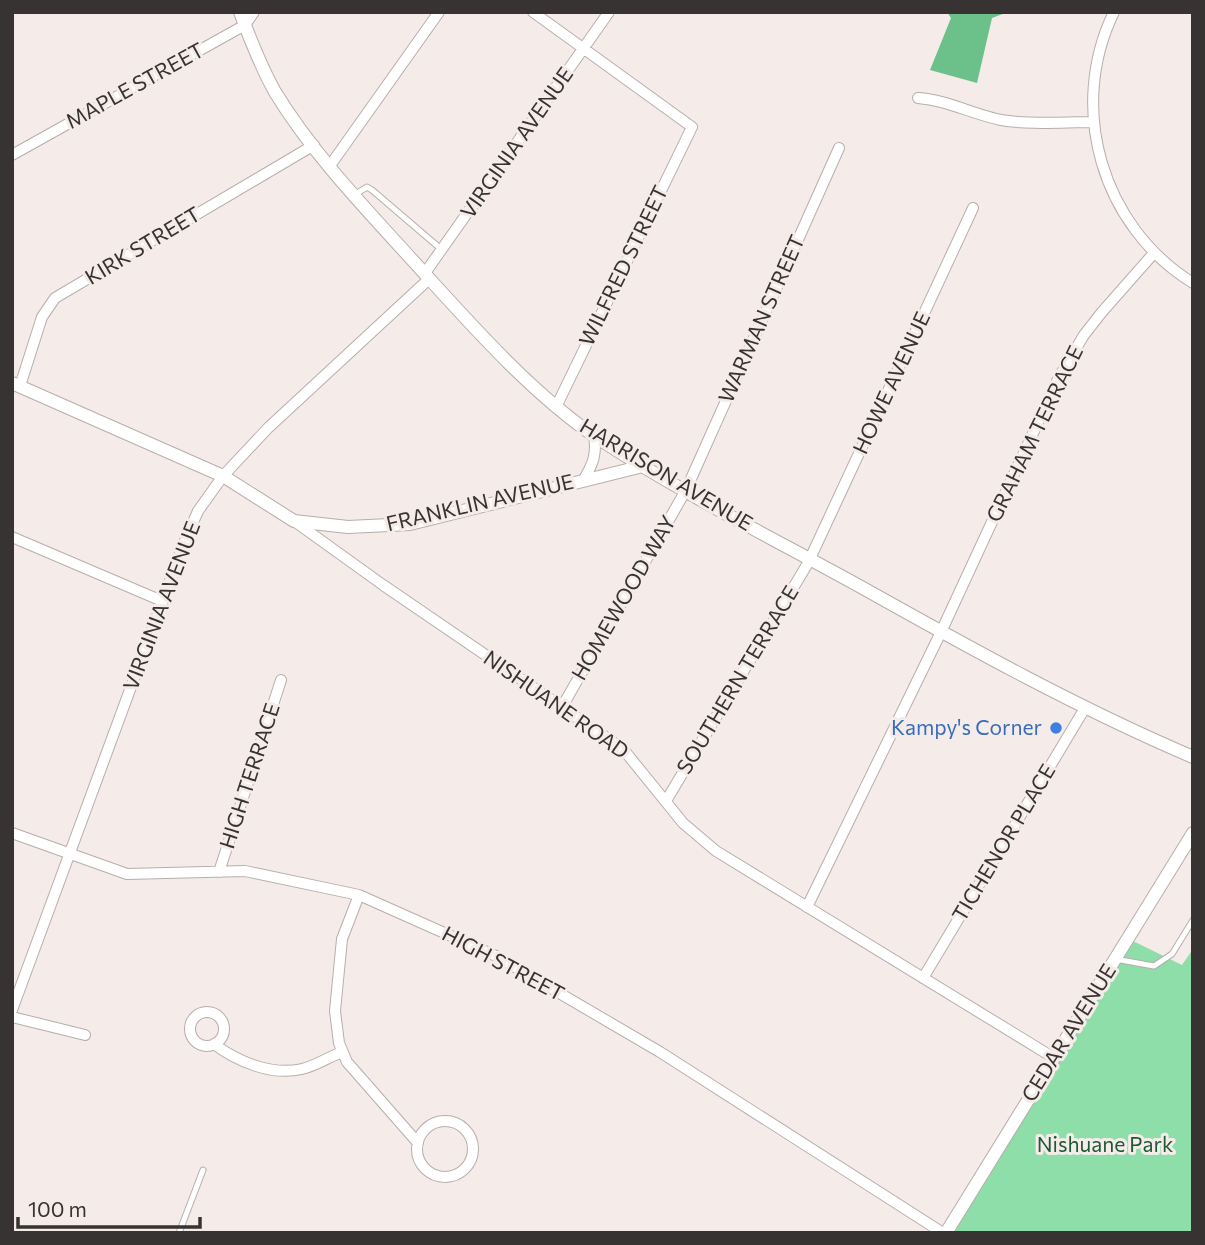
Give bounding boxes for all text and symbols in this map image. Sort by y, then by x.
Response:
street label: MAPLE STREET [61,36,208,133]
street label: VIRGINIA AVENUE [454,62,577,223]
street label: WILFRED STREET [573,181,672,350]
street label: KIRK STREET [80,200,204,289]
street label: WARMAN STREET [712,231,809,406]
street label: HOWE AVENUE [847,307,934,457]
street label: GRAHAM TERRACE [980,341,1087,526]
street label: HARRISON AVENUE [576,412,758,535]
street label: FRANKLIN AVENUE [383,468,576,535]
street label: HOMEWOOD WAY [565,510,680,684]
street label: VIRGINIA AVENUE [117,517,204,693]
street label: SOUTHERN TERRACE [671,581,803,778]
street label: NISHUANE ROAD [479,644,634,763]
street label: HIGH TERRACE [213,700,284,851]
place label: Kampy's Corner [891,714,1042,739]
marker: Kampy's Corner [1048,720,1064,736]
street label: TICHENOR PLACE [946,759,1060,925]
street label: HIGH STREET [438,920,569,1005]
street label: CEDAR AVENUE [1015,959,1120,1106]
park label: Nishuane Park [1037,1131,1173,1156]
scale bar [18,1186,200,1230]
text: 100 m [28,1196,87,1221]

